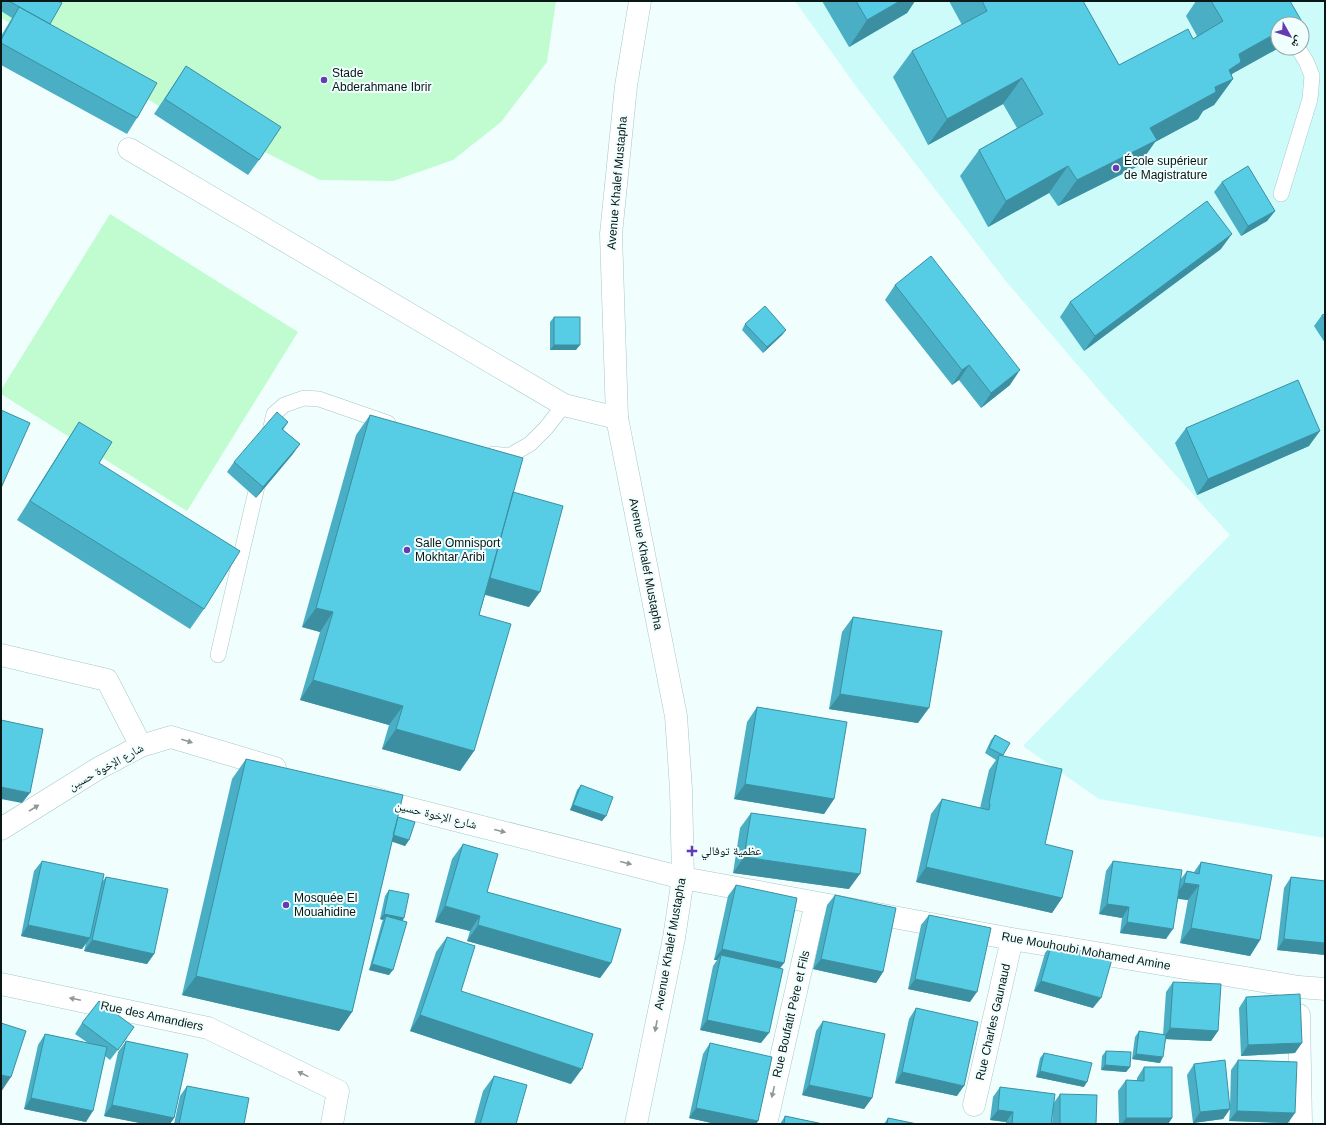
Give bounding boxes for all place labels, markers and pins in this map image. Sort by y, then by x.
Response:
place label: Stade Abderahmane Ibrir [332,66,431,94]
marker: Stade Abderahmane Ibrir [319,75,329,85]
place label: École supérieur de Magistrature [1124,153,1208,182]
marker: École supérieur de Magistrature [1111,163,1121,173]
place label: Salle Omnisport Mokhtar Aribi [415,536,501,564]
marker: Salle Omnisport Mokhtar Aribi [402,545,412,555]
place label: عظمية توفالي [701,844,761,861]
marker: عظمية توفالي [686,845,698,857]
place label: Mosquée El Mouahidine [294,891,357,919]
marker: Mosquée El Mouahidine [281,900,291,910]

